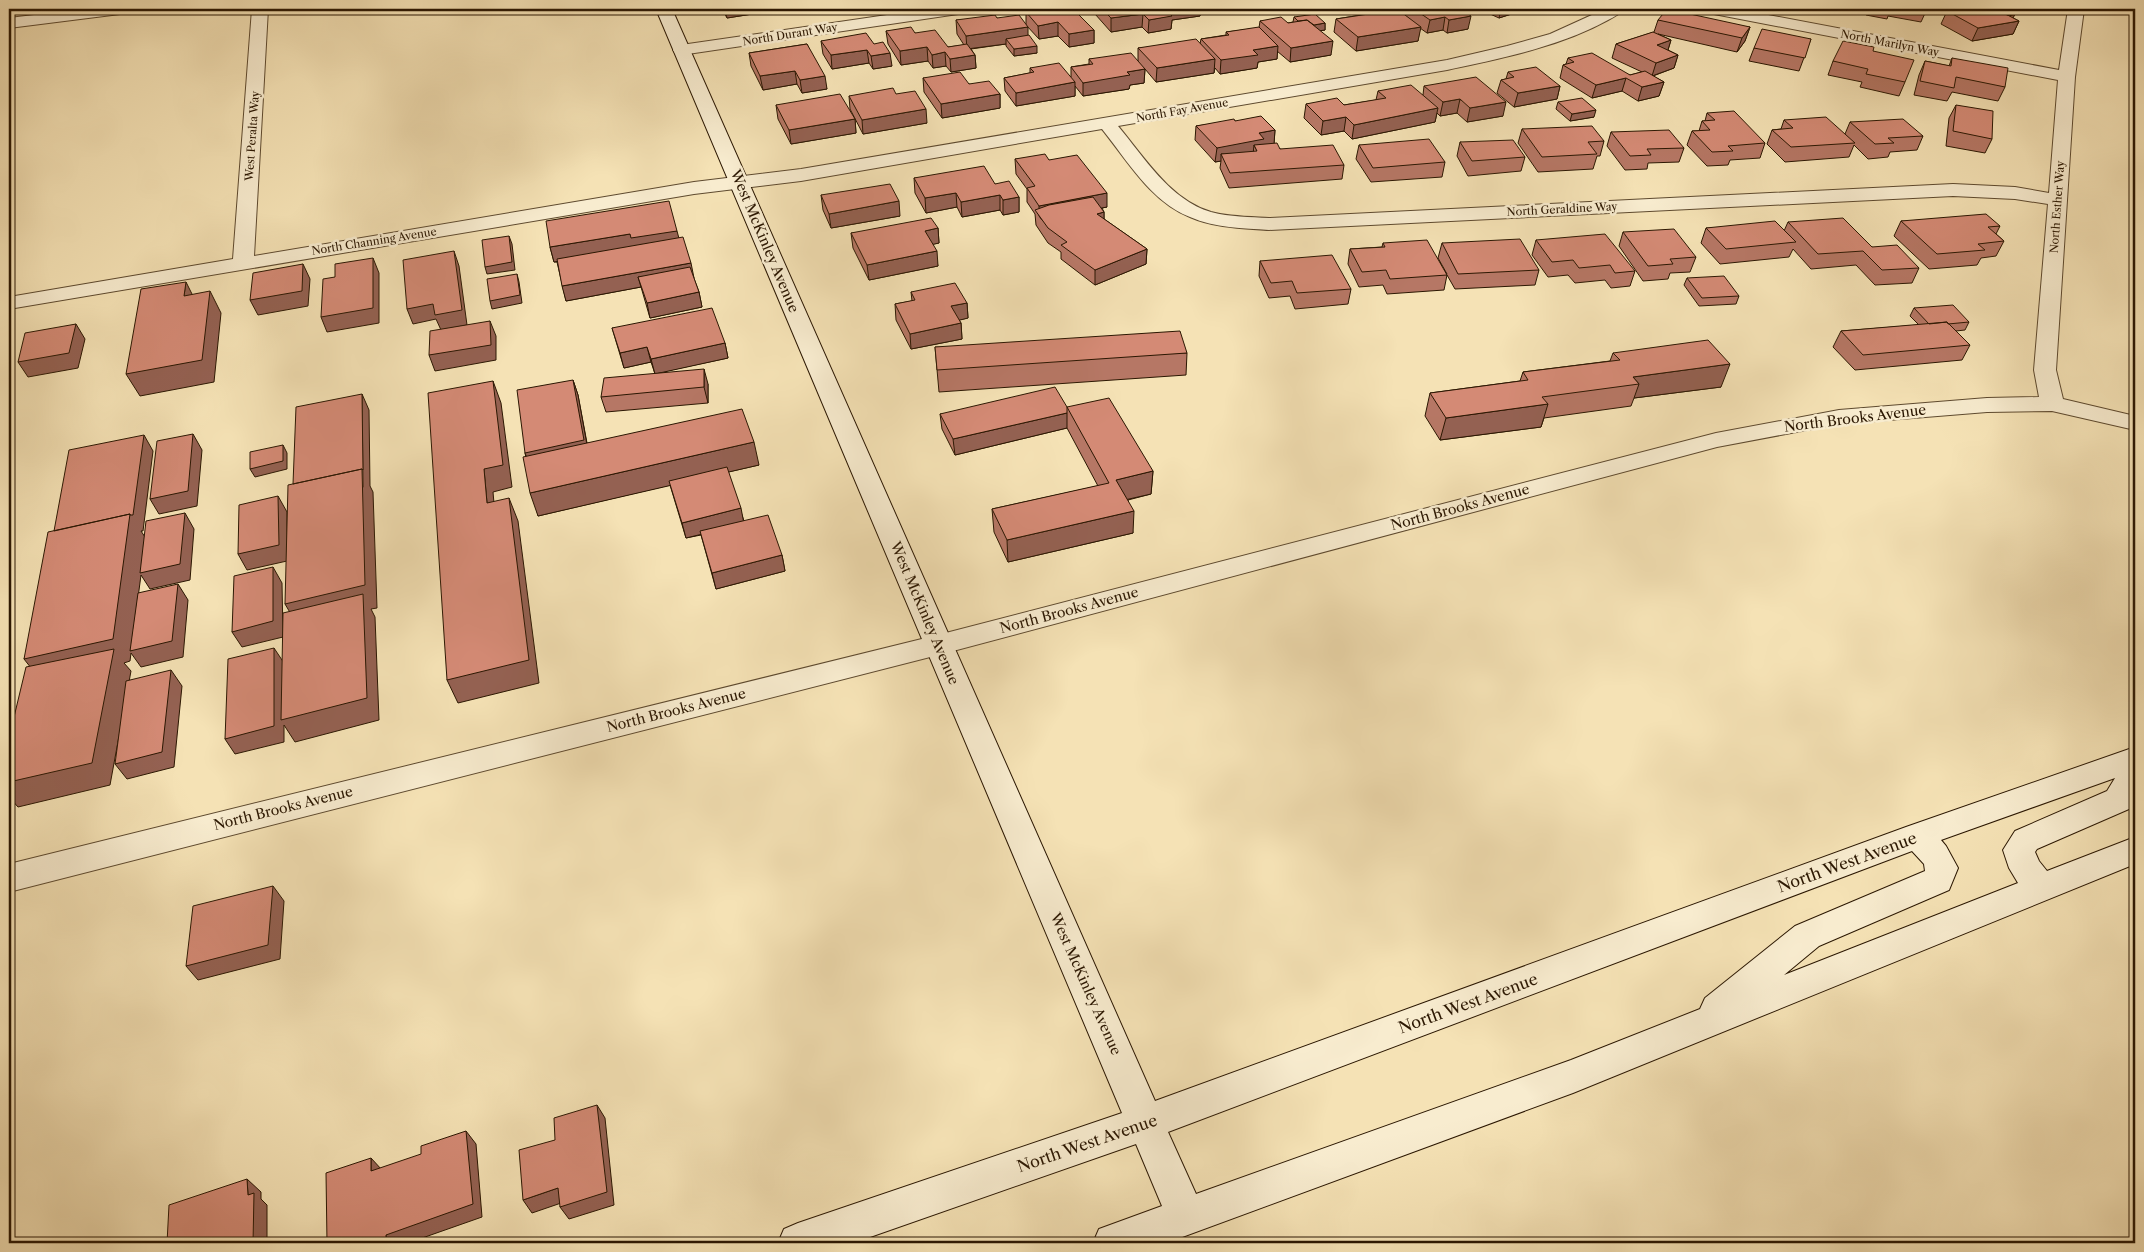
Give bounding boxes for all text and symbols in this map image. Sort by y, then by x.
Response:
street label: North Durant Way [742,19,839,48]
street label: North Marilyn Way [1840,27,1941,60]
street label: West Peralta Way [242,90,262,183]
street label: North Fay Avenue [1135,95,1229,125]
street label: North Esther Way [2047,159,2067,254]
street label: West McKinley Avenue [726,166,803,315]
street label: North Geraldine Way [1506,199,1619,219]
street label: North Channing Avenue [310,224,438,258]
street label: North Brooks Avenue [1783,400,1927,436]
street label: North Brooks Avenue [1389,480,1531,534]
street label: West McKinley Avenue [886,538,963,687]
street label: North Brooks Avenue [998,583,1140,637]
street label: North Brooks Avenue [605,684,748,736]
street label: North Brooks Avenue [212,782,355,834]
street label: North West Avenue [1775,827,1919,897]
street label: West McKinley Avenue [1046,909,1126,1058]
street label: North West Avenue [1396,968,1540,1038]
street label: North West Avenue [1014,1110,1160,1176]

